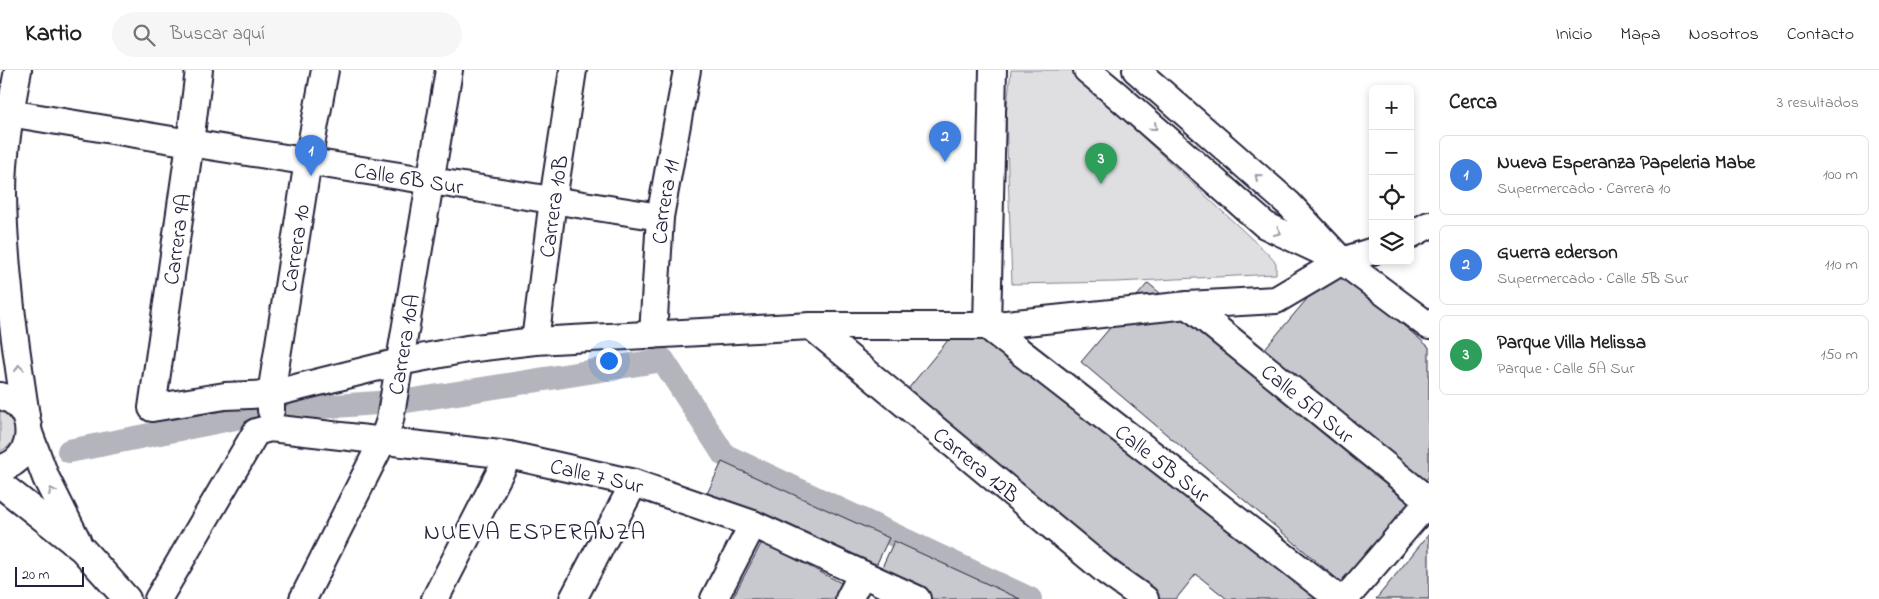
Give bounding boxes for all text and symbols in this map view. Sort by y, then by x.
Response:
search box [112,12,462,57]
text: Kartio [25,17,82,52]
icon: search [130,21,158,49]
text: Buscar aquí [170,21,265,48]
text: Inicio [1555,22,1592,48]
text: Mapa [1620,22,1661,48]
text: Nosotros [1689,22,1759,48]
text: Contacto [1787,22,1854,48]
map controls [1369,85,1414,265]
button: + [1369,85,1414,130]
text: Cerca [1449,88,1497,118]
text: 3 resultados [1777,91,1859,115]
pin: 2 [929,121,961,162]
one-way arrow [1148,122,1157,130]
button: − [1369,130,1414,175]
pin: 1 [295,135,327,176]
pin: 3 [1085,143,1117,184]
text: Nueva Esperanza Papeleria Mabe [1497,150,1755,177]
street label: Carrera 10B [533,153,579,260]
street label: Calle 6B Sur [351,156,465,205]
street label: Carrera 11 [645,157,689,245]
text: 1 [1463,163,1469,187]
text: 100 m [1823,163,1858,187]
one-way arrow [1255,174,1264,183]
button: locate [1369,175,1414,220]
text: Supermercado · Carrera 10 [1497,177,1670,201]
street label: Carrera 9A [157,192,201,287]
street label: Carrera 10 [274,202,320,294]
button: layers [1369,220,1414,265]
one-way arrow [1273,225,1282,236]
text: Guerra ederson [1497,240,1618,267]
text: 2 [1462,253,1470,277]
text: 110 m [1824,253,1858,277]
text: Supermercado · Calle 5B Sur [1497,267,1688,291]
street label: Carrera 10A [381,292,430,398]
text: Parque Villa Melissa [1497,330,1646,357]
text: 3 [1463,343,1469,367]
text: 150 m [1820,343,1858,367]
your location [596,348,622,374]
street label: Calle 5A Sur [1253,357,1360,453]
text: Parque · Calle 5A Sur [1497,357,1635,381]
one-way arrow [14,364,25,372]
street label: Calle 5B Sur [1107,418,1216,512]
street label: Carrera 12B [925,421,1026,512]
street label: Calle 7 Sur [547,452,647,504]
one-way arrow [47,487,58,496]
district label: NUEVA ESPERANZA [424,516,646,551]
scale bar [15,564,84,587]
text: 20 m [22,565,49,586]

